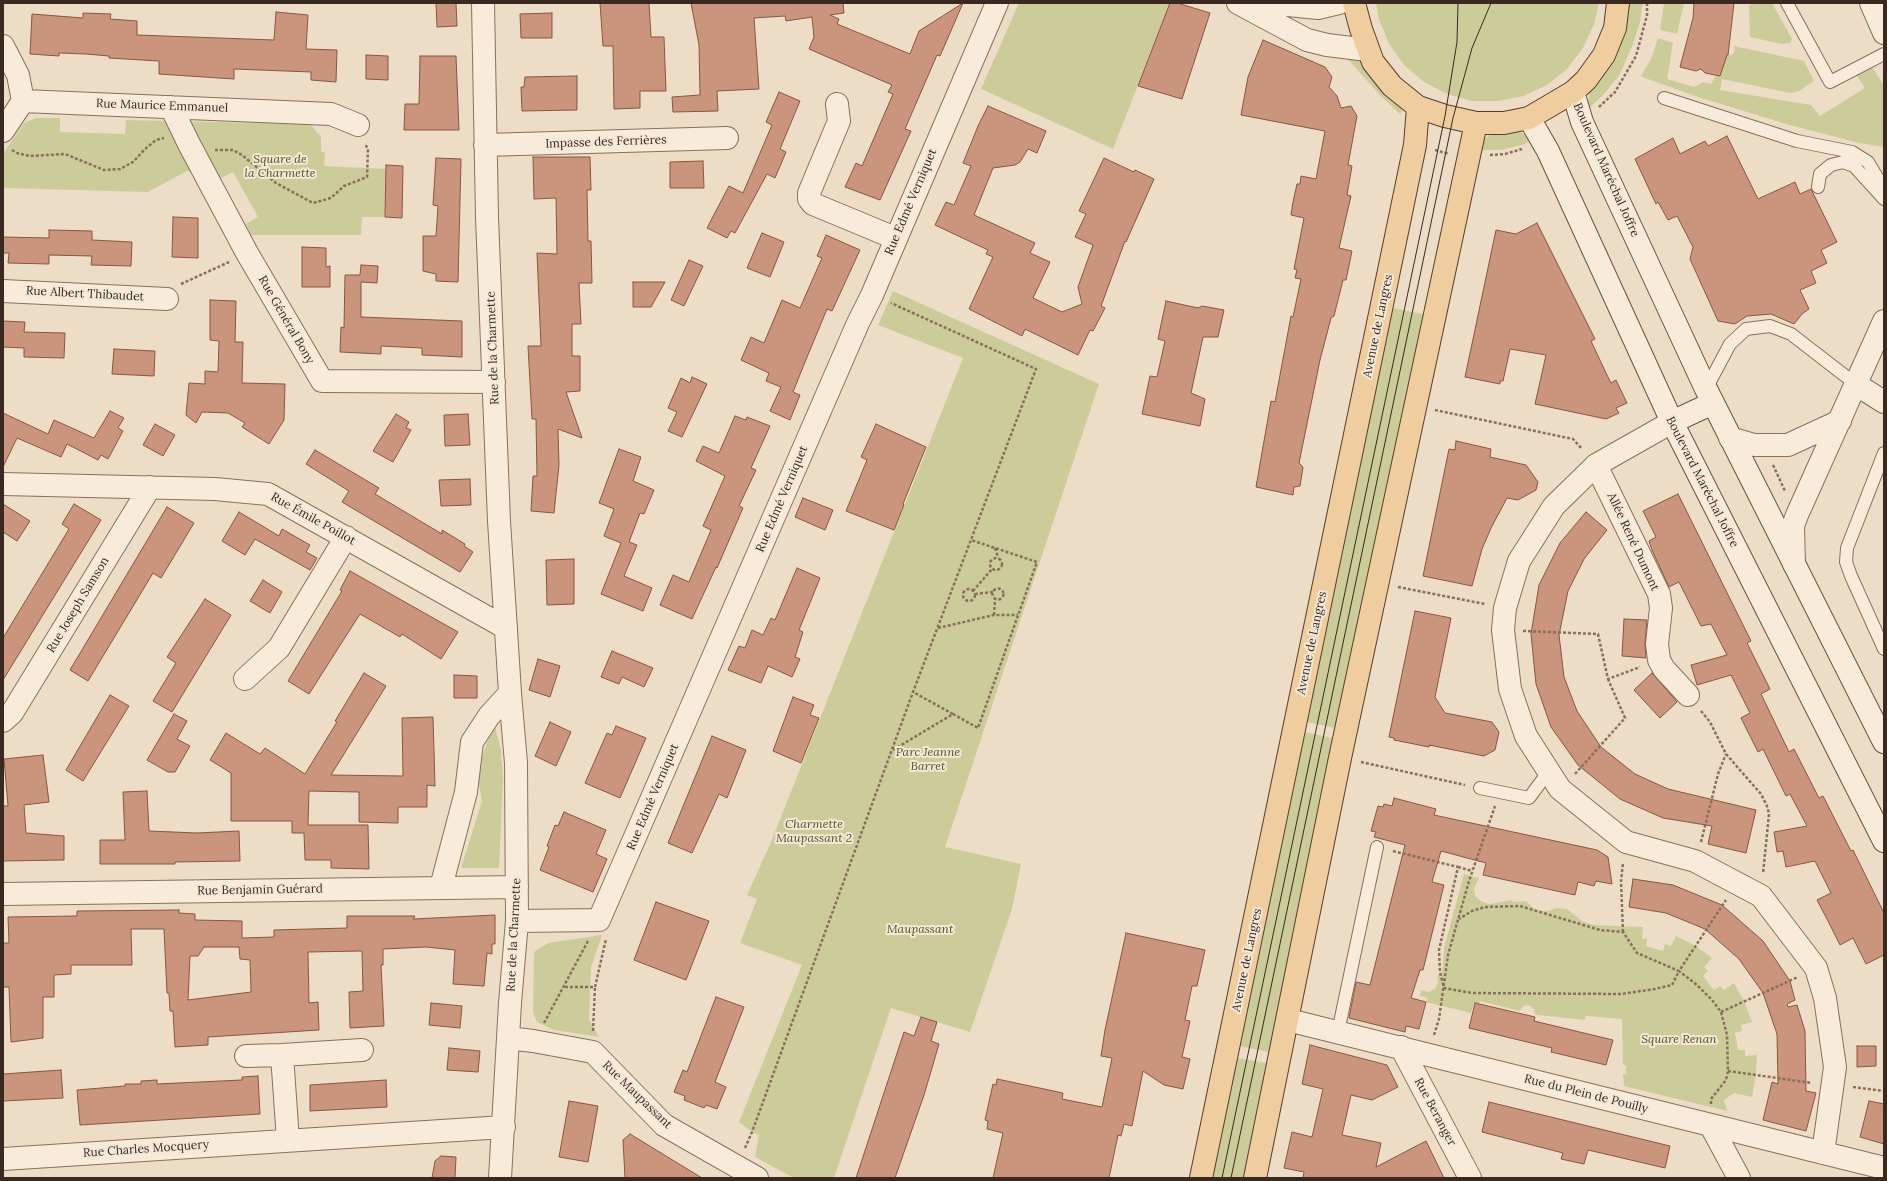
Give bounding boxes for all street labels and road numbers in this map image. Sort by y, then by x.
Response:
street label: Rue Maurice Emmanuel [96,96,228,116]
street label: Boulevard Maréchal Joffre [1570,101,1642,239]
street label: Impasse des Ferrières [545,133,667,151]
street label: Rue Edmé Verniquet [882,147,940,257]
street label: Rue Général Bony [255,273,317,367]
street label: Avenue de Langres [1360,273,1396,379]
street label: Rue Albert Thibaudet [25,284,145,304]
street label: Rue de la Charmette [484,291,502,405]
street label: Boulevard Maréchal Joffre [1663,414,1741,550]
street label: Rue Edmé Verniquet [753,444,811,554]
street label: Rue Émile Poillot [268,490,358,548]
street label: Allée René Dumont [1604,491,1662,593]
street label: Rue Joseph Samson [44,555,112,655]
street label: Avenue de Langres [1294,590,1330,696]
street label: Rue Edmé Verniquet [624,742,682,852]
street label: Rue de la Charmette [504,878,524,992]
street label: Rue Benjamin Guérard [197,882,323,898]
street label: Avenue de Langres [1229,907,1265,1013]
street label: Rue Maupassant [599,1058,675,1132]
street label: Rue du Plein de Pouilly [1523,1072,1649,1116]
street label: Rue Beranger [1411,1075,1459,1149]
street label: Rue Charles Mocquery [82,1137,210,1161]

